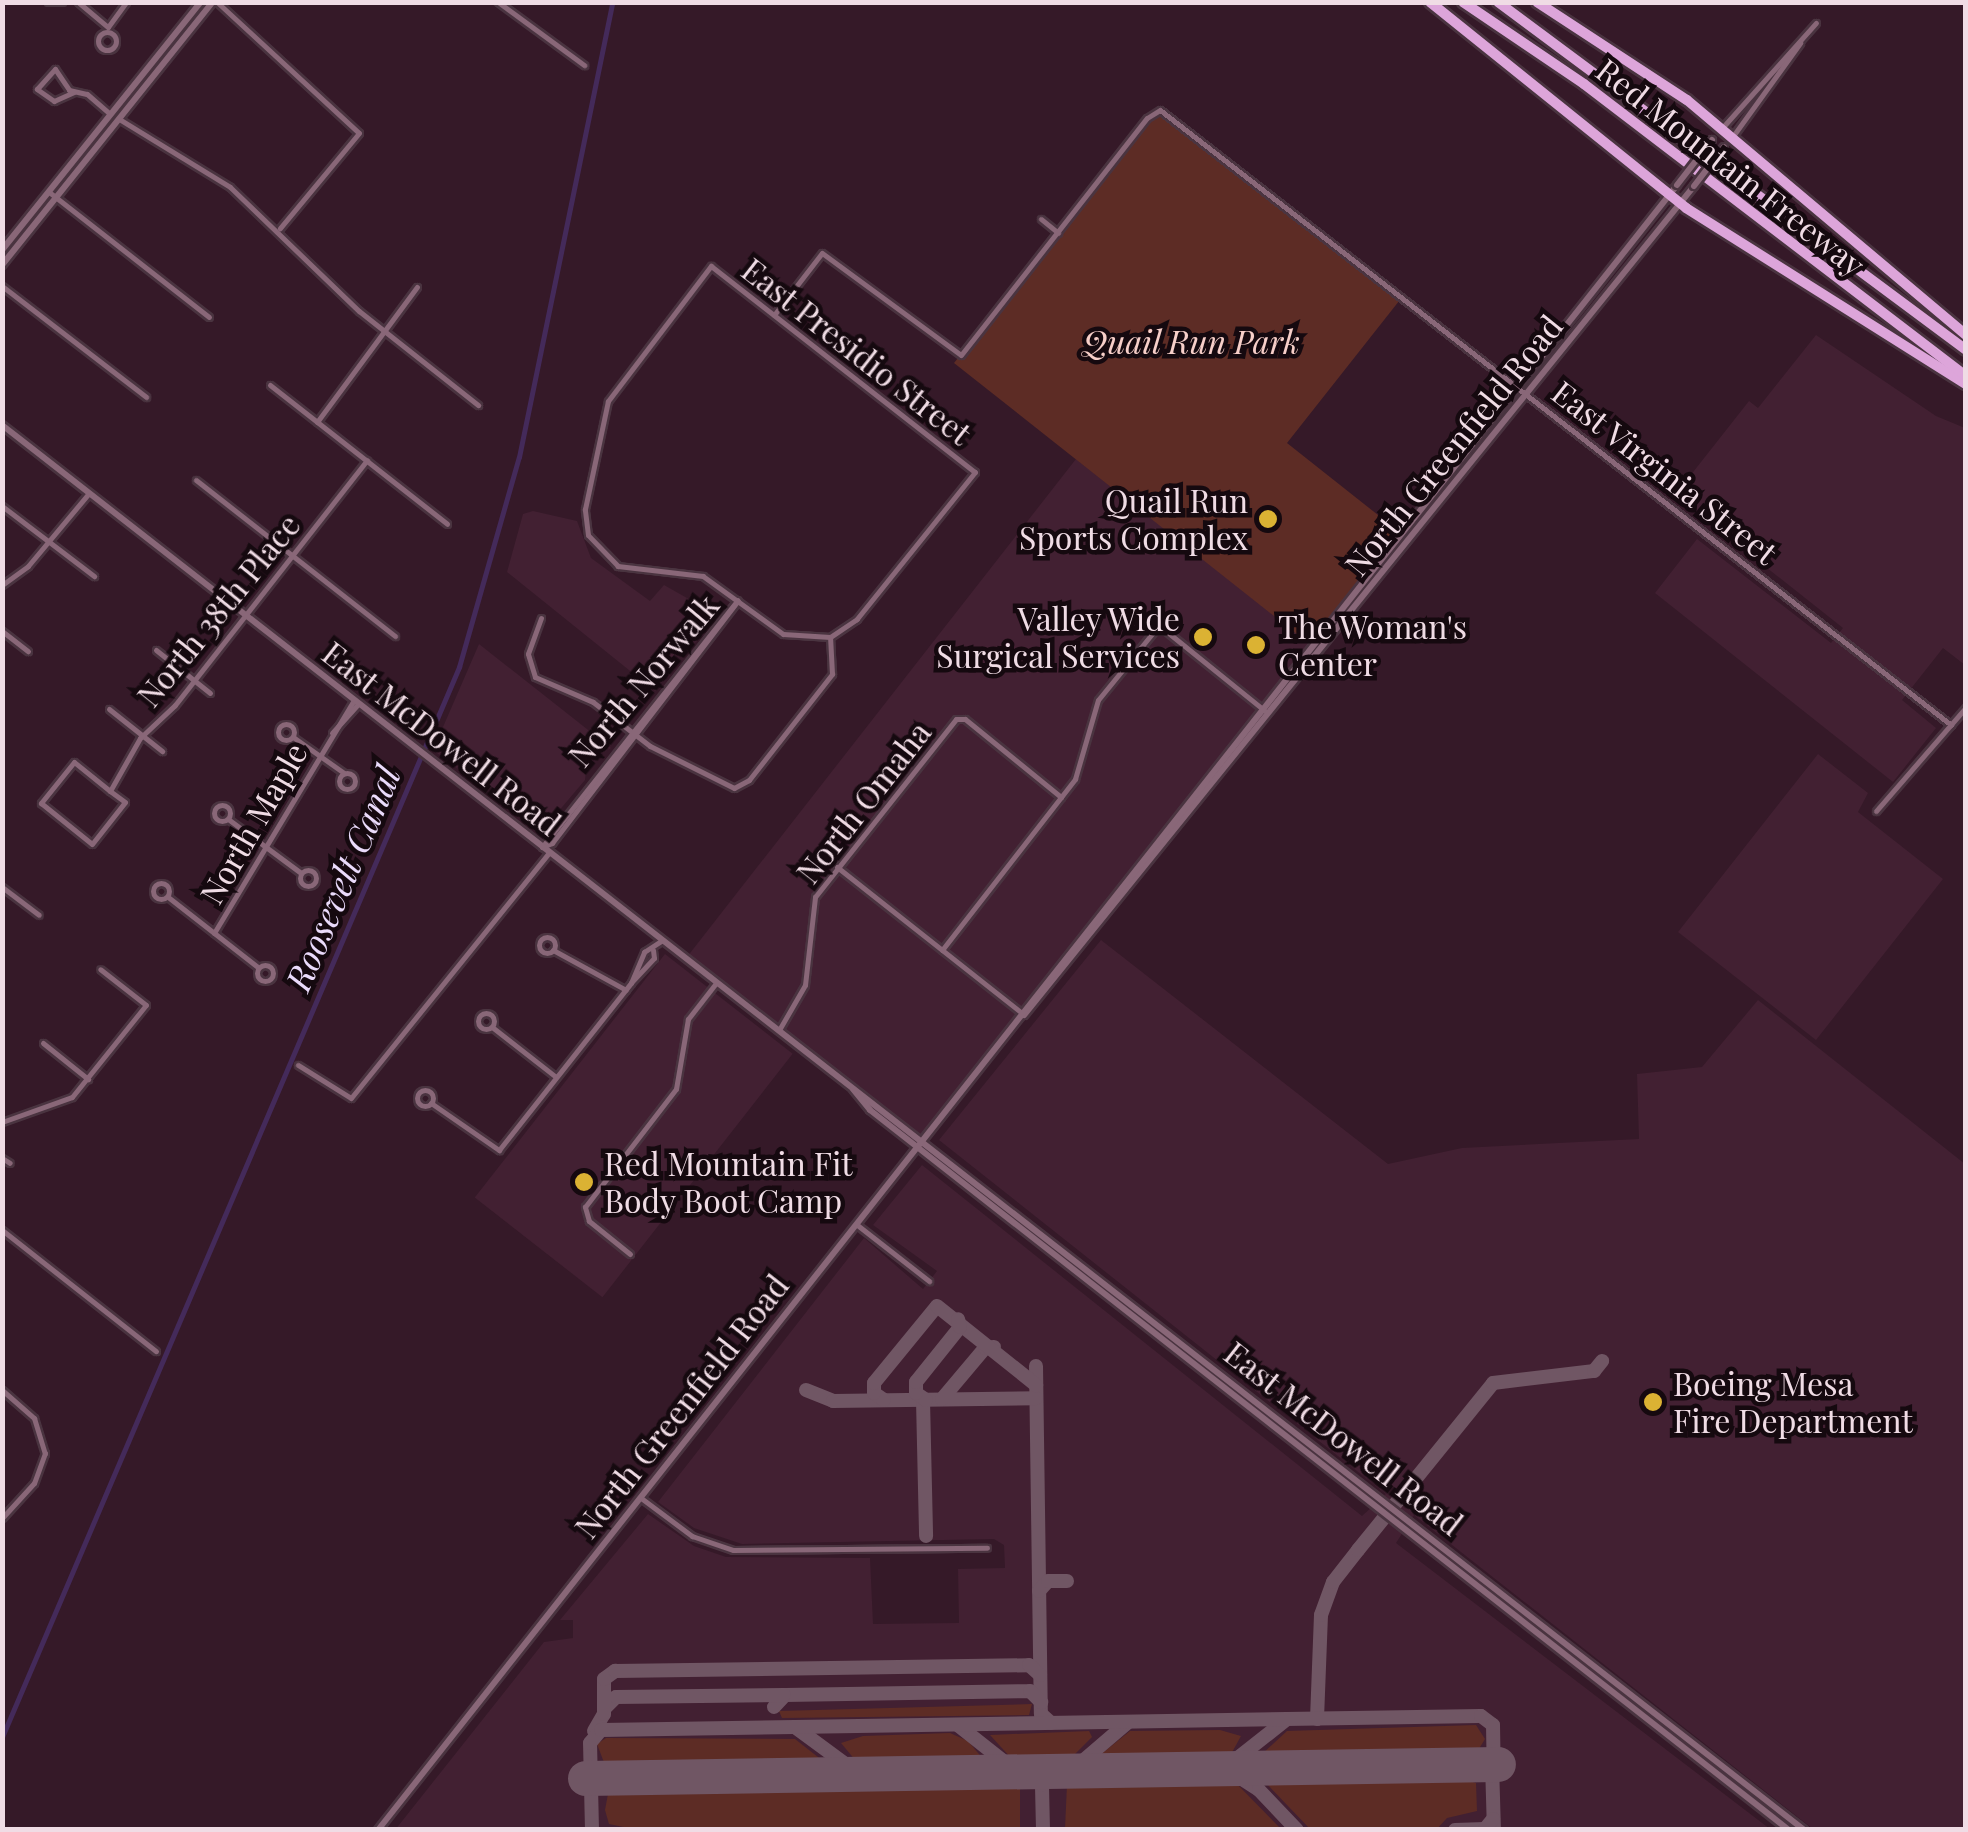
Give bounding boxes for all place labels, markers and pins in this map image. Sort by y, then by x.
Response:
place label: Quail Run Sports Complex [1019,482,1248,557]
marker: Quail Run Sports Complex [1257,508,1279,530]
place label: Valley Wide Surgical Services [936,600,1180,675]
place label: The Woman's Center [1278,608,1468,683]
marker: Valley Wide Surgical Services [1190,624,1216,650]
marker: The Woman's Center [1243,632,1269,658]
place label: Red Mountain Fit Body Boot Camp [604,1145,853,1220]
marker: Red Mountain Fit Body Boot Camp [573,1171,595,1193]
place label: Boeing Mesa Fire Department [1673,1365,1913,1440]
marker: Boeing Mesa Fire Department [1642,1391,1664,1413]

